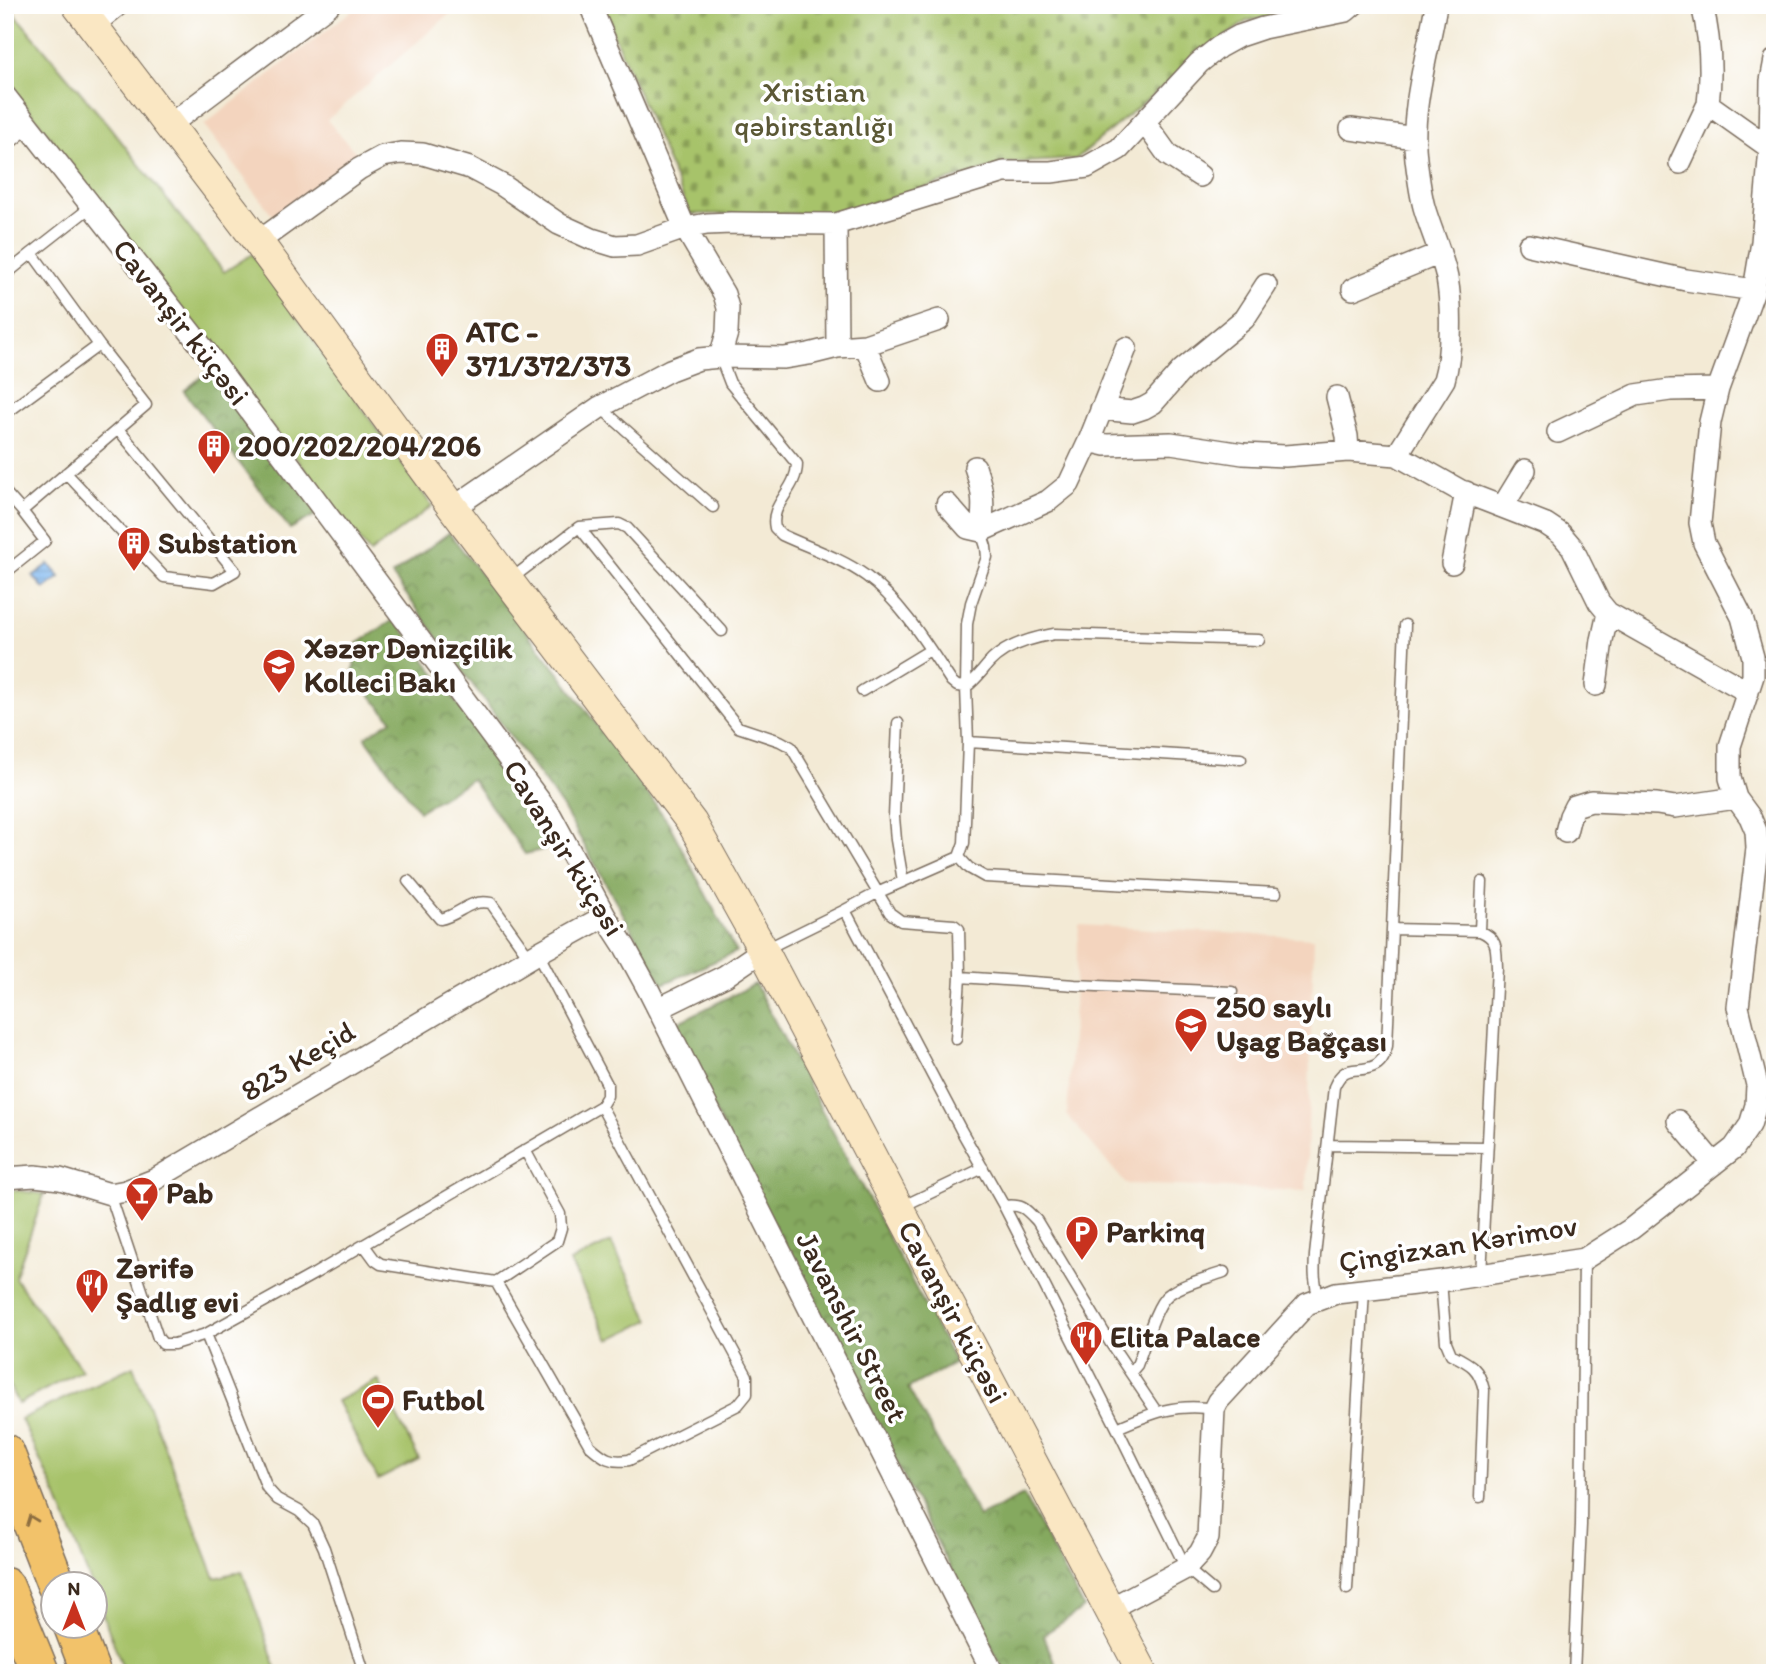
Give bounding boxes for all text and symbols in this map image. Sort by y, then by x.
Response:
park label: Xristian qəbirstanlığı [734,73,894,144]
street label: Cavanşir küçəsi [105,231,258,412]
place label: ATC - 371/372/373 [465,313,631,384]
building icon: ATC - 371/372/373 [423,330,461,379]
building icon: 200/202/204/206 [195,427,233,476]
place label: 200/202/204/206 [238,427,481,464]
building icon: Substation [115,524,153,573]
place label: Substation [158,524,298,561]
place label: Xəzər Dənizçilik Kolleci Bakı [304,629,513,700]
school or university icon: Xəzər Dənizçilik Kolleci Bakı [260,646,298,695]
street label: Cavanşir küçəsi [495,753,633,943]
place label: 250 saylı Uşag Bağçası [1216,988,1387,1059]
school or university icon: 250 saylı Uşag Bağçası [1172,1005,1210,1054]
street label: 823 Keçid [234,1012,362,1109]
bar icon: Pab [123,1174,161,1223]
place label: Pab [166,1174,213,1211]
street label: Çingizxan Kərimov [1336,1206,1580,1281]
parking icon: Parkinq [1063,1213,1101,1262]
place label: Parkinq [1106,1213,1205,1250]
street label: Cavanşir küçəsi [890,1214,1017,1409]
street label: Javanshir Street [788,1225,916,1428]
place label: Zərifə Şadlıg evi [116,1249,239,1320]
restaurant icon: Zərifə Şadlıg evi [73,1266,111,1315]
restaurant icon: Elita Palace [1067,1318,1105,1367]
place label: Elita Palace [1110,1318,1261,1355]
sports icon: Futbol [359,1381,397,1430]
place label: Futbol [402,1381,485,1418]
one-way arrow [26,1515,40,1527]
north arrow [38,1570,108,1640]
text: N [68,1577,80,1600]

